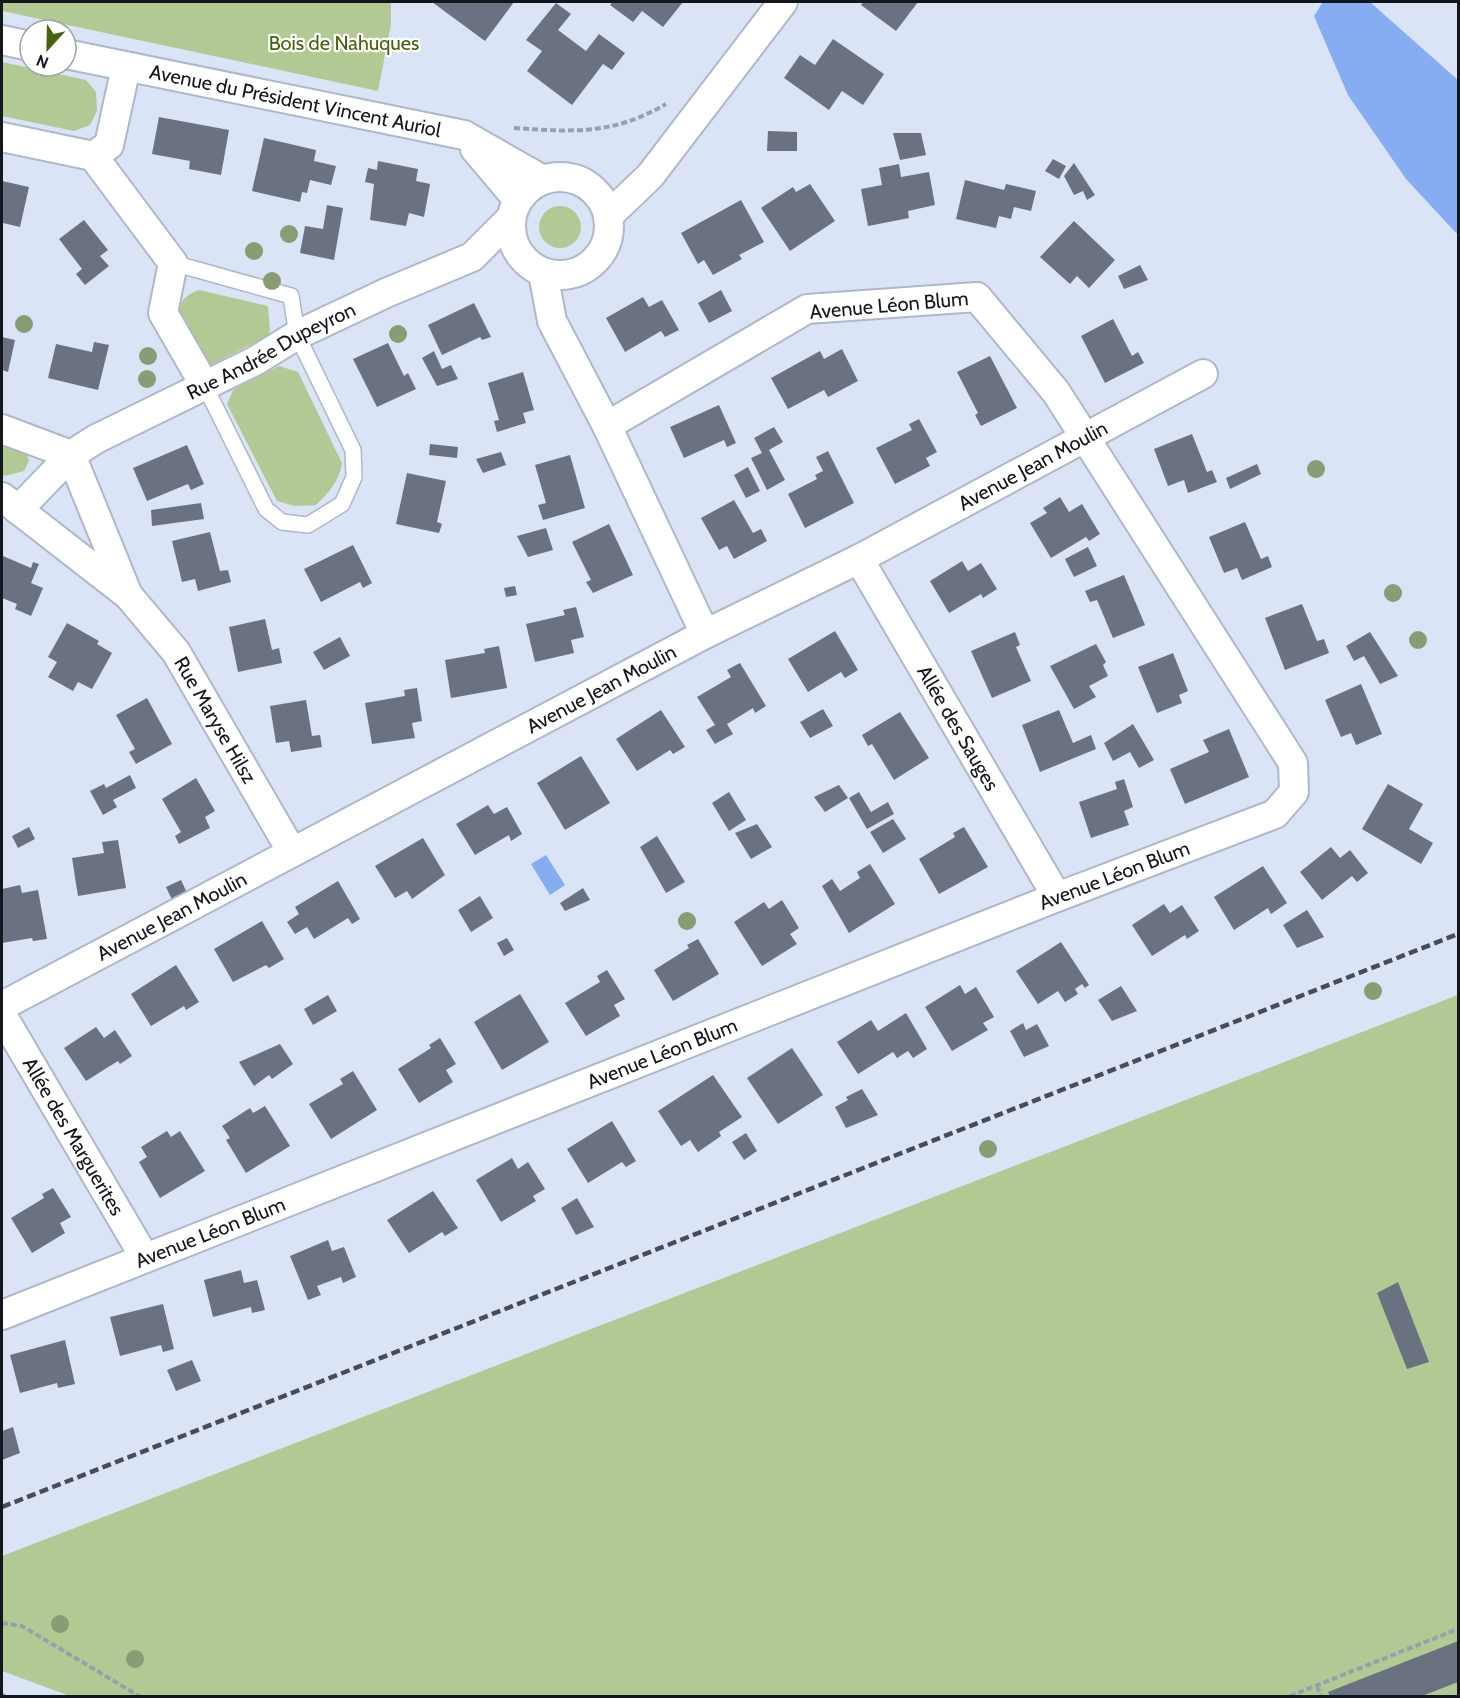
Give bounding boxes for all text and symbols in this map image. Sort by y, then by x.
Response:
north arrow [18,18,78,78]
park label: Bois de Nahuques [269,31,419,55]
text: N [34,51,51,72]
street label: Avenue du Président Vincent Auriol [148,59,443,142]
street label: Avenue Léon Blum [809,286,969,324]
street label: Rue Andrée Dupeyron [183,297,359,405]
street label: Avenue Jean Moulin [954,416,1112,515]
street label: Avenue Jean Moulin [522,639,680,738]
street label: Rue Maryse Hilsz [169,652,262,788]
street label: Allée des Sauges [912,661,1004,795]
street label: Avenue Léon Blum [1035,836,1193,915]
street label: Avenue Jean Moulin [93,867,251,966]
street label: Avenue Léon Blum [584,1013,741,1094]
street label: Allée des Marguerites [18,1053,129,1220]
street label: Avenue Léon Blum [132,1192,289,1273]

